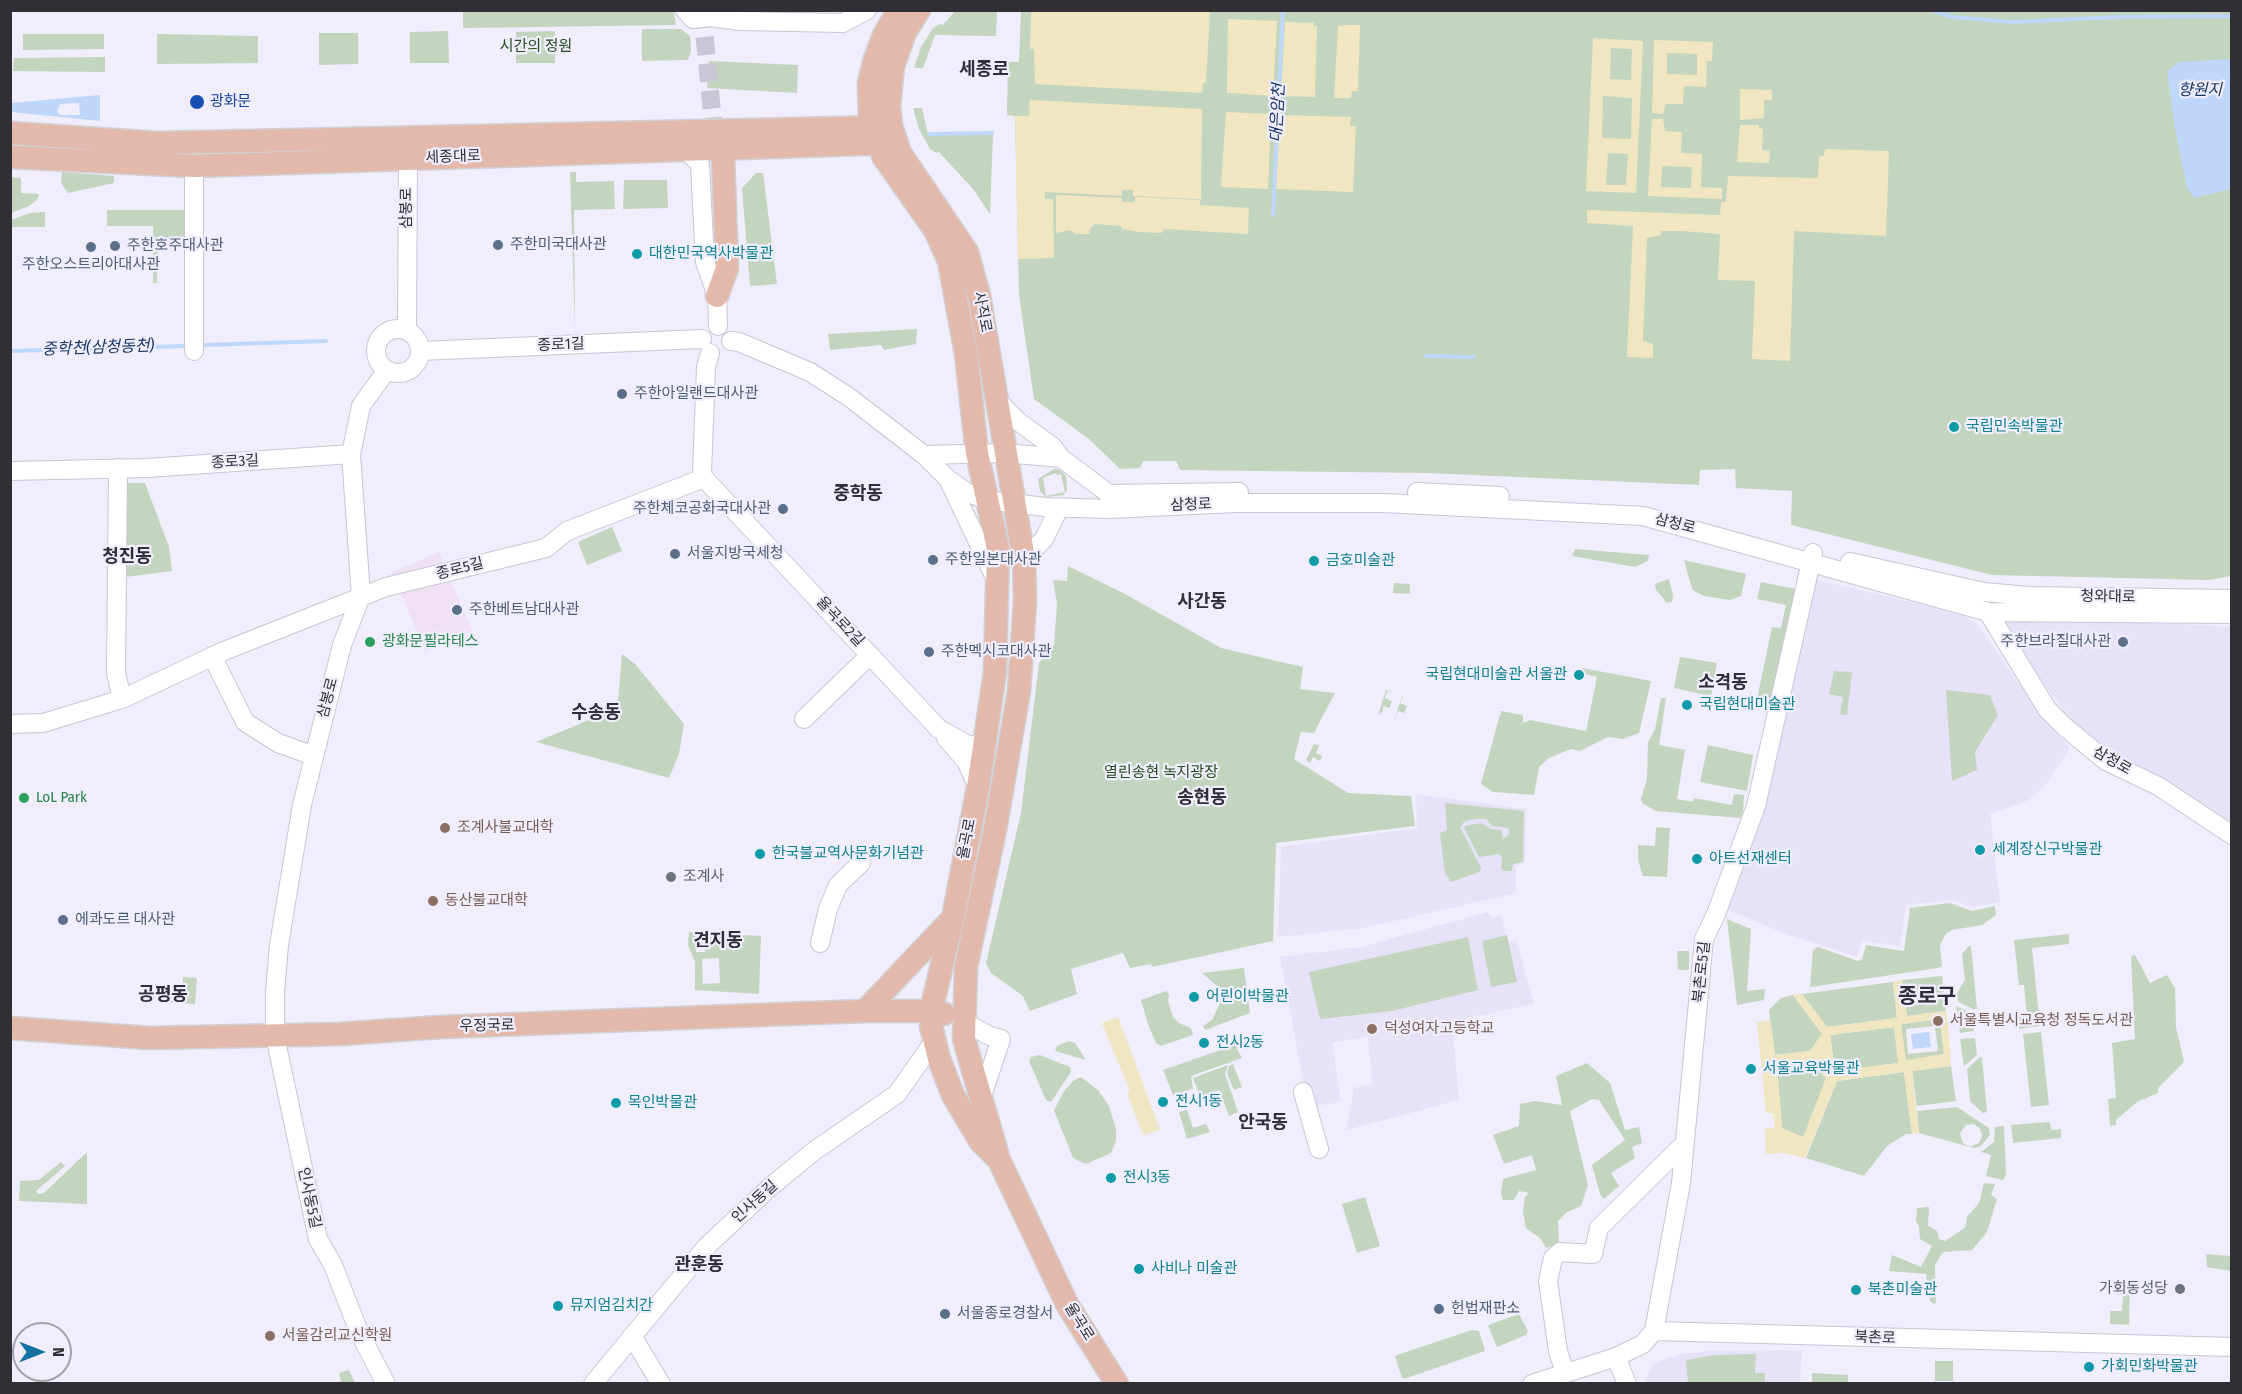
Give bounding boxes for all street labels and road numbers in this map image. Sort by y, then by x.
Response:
street label: 세종대로 [425,147,481,167]
street label: 삼봉로 [398,187,416,229]
street label: 사직로 [969,290,995,334]
street label: 종로1길 [537,335,585,355]
street label: 종로3길 [210,452,260,472]
street label: 삼청로 [1170,495,1212,515]
street label: 삼청로 [1653,510,1697,538]
street label: 종로5길 [434,554,486,584]
street label: 청와대로 [2080,588,2136,606]
street label: 율곡로2길 [812,593,868,651]
street label: 삼봉로 [314,676,342,720]
street label: 삼청로 [2090,743,2134,779]
street label: 율곡로 [954,817,980,861]
street label: 북촌로5길 [1690,940,1714,1004]
street label: 우정국로 [459,1017,515,1035]
street label: 인사동5길 [294,1166,324,1230]
street label: 인사동길 [728,1177,782,1227]
street label: 율곡로 [1060,1300,1098,1344]
street label: 북촌로 [1854,1328,1896,1348]

